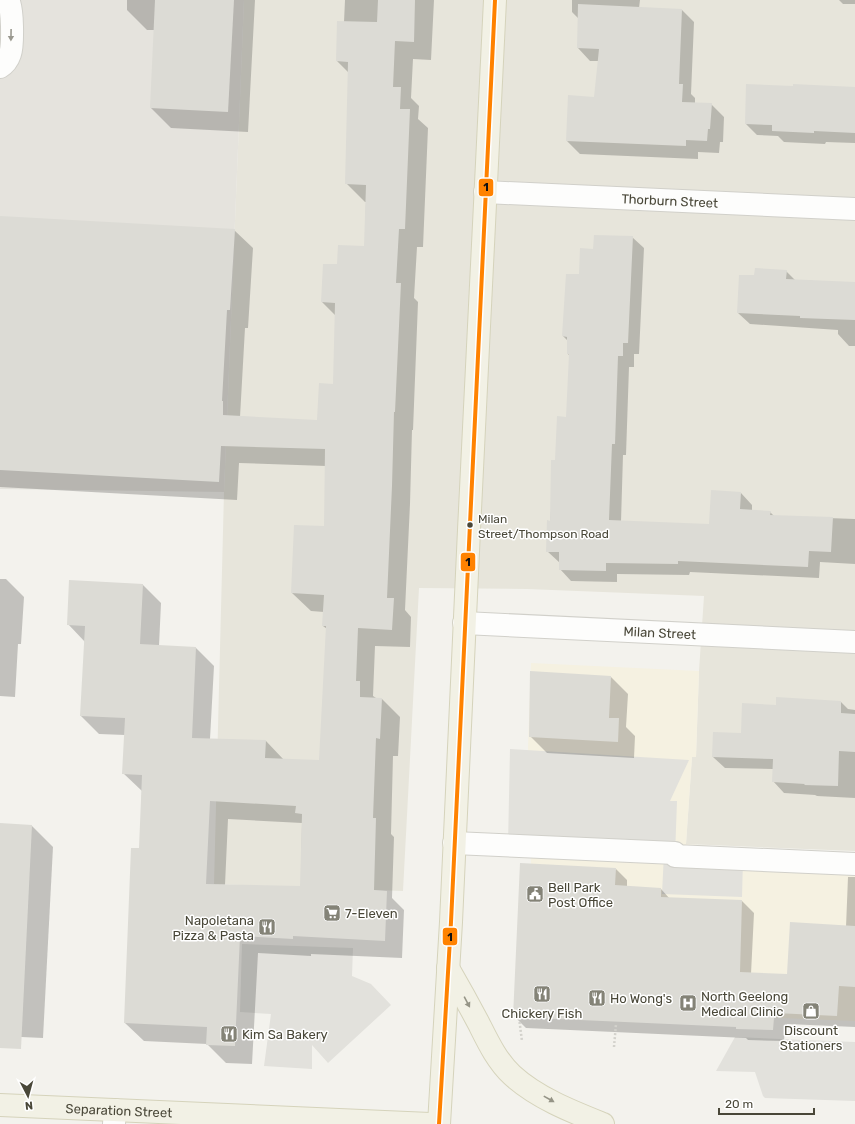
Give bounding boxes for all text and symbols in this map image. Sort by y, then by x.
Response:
one-way arrow [8,29,14,42]
line badge: 1 [478,178,494,197]
text: 1 [483,181,489,194]
street label: Thorburn Street [621,191,719,211]
place label: Milan Street/Thompson Road [478,512,609,541]
marker: Milan Street/Thompson Road [465,520,475,530]
line badge: 1 [460,552,476,572]
text: 1 [465,556,471,569]
street label: Milan Street [623,624,696,642]
place label: Bell Park Post Office [548,880,613,910]
public building icon: Bell Park Post Office [525,884,545,904]
supermarket icon: 7-Eleven [322,903,342,923]
place label: 7-Eleven [345,906,398,921]
place label: Napoletana Pizza & Pasta [172,913,254,943]
restaurant icon: Napoletana Pizza & Pasta [257,917,277,937]
line badge: 1 [442,927,458,946]
text: 1 [447,931,453,944]
restaurant icon: Chickery Fish [532,984,552,1004]
restaurant icon: Ho Wong's [587,988,607,1008]
place label: North Geelong Medical Clinic [701,989,788,1019]
place label: Ho Wong's [610,991,672,1007]
hospital icon: North Geelong Medical Clinic [678,993,698,1013]
one-way arrow [464,996,470,1008]
shop icon: Discount Stationers [801,1001,821,1021]
place label: Chickery Fish [502,1006,582,1021]
place label: Discount Stationers [780,1023,843,1053]
restaurant icon: Kim Sa Bakery [219,1024,239,1044]
place label: Kim Sa Bakery [242,1027,328,1042]
north arrow [8,1076,48,1116]
scale bar [719,1090,814,1116]
one-way arrow [543,1096,555,1102]
text: 20 m [725,1097,753,1111]
text: N [24,1099,34,1112]
street label: Separation Street [65,1101,173,1121]

